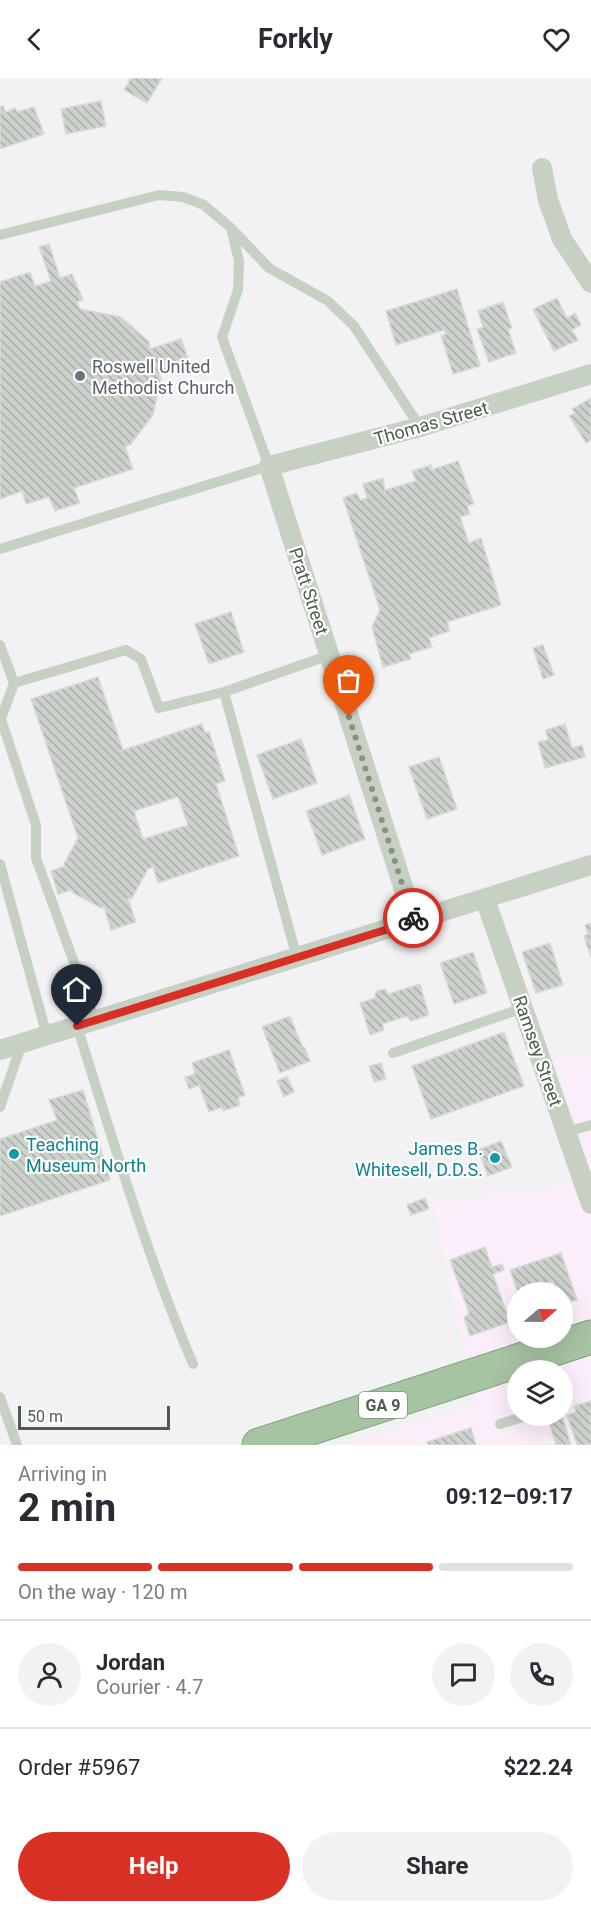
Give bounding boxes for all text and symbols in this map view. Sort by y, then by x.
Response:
icon: back [18,23,51,56]
text: Forkly [258,23,333,55]
icon: heart [540,23,573,56]
place label: Roswell United Methodist Church [92,356,234,398]
marker: Roswell United Methodist Church [73,369,87,383]
street label: Thomas Street [372,397,491,449]
street label: Pratt Street [285,545,333,637]
pin [323,655,374,717]
icon: bag [332,664,365,697]
courier [383,888,443,948]
icon: bike [397,902,430,935]
pin [51,964,102,1026]
icon: home [60,973,93,1006]
street label: Ramsey Street [509,993,567,1109]
place label: Teaching Museum North [26,1134,146,1176]
place label: James B. Whitesell, D.D.S. [355,1138,483,1180]
marker: Teaching Museum North [7,1147,21,1161]
marker: James B. Whitesell, D.D.S. [488,1151,502,1165]
north arrow [507,1282,573,1348]
map controls [507,1282,573,1426]
button: layers [507,1360,573,1426]
road number: GA 9 [359,1392,407,1418]
scale bar [18,1403,170,1430]
text: 50 m [27,1407,63,1426]
text: Arriving in [18,1462,107,1486]
text: 09:12–09:17 [446,1484,573,1509]
text: 2 min [18,1485,116,1531]
text: On the way · 120 m [18,1580,187,1604]
button: person [18,1643,81,1706]
button: chat [432,1643,495,1706]
button: phone [510,1643,573,1706]
text: Jordan [96,1650,165,1675]
text: Courier · 4.7 [96,1675,203,1699]
text: Order #5967 [18,1755,140,1780]
text: $22.24 [504,1755,573,1780]
button: Help [18,1832,290,1901]
button: Share [302,1832,573,1901]

